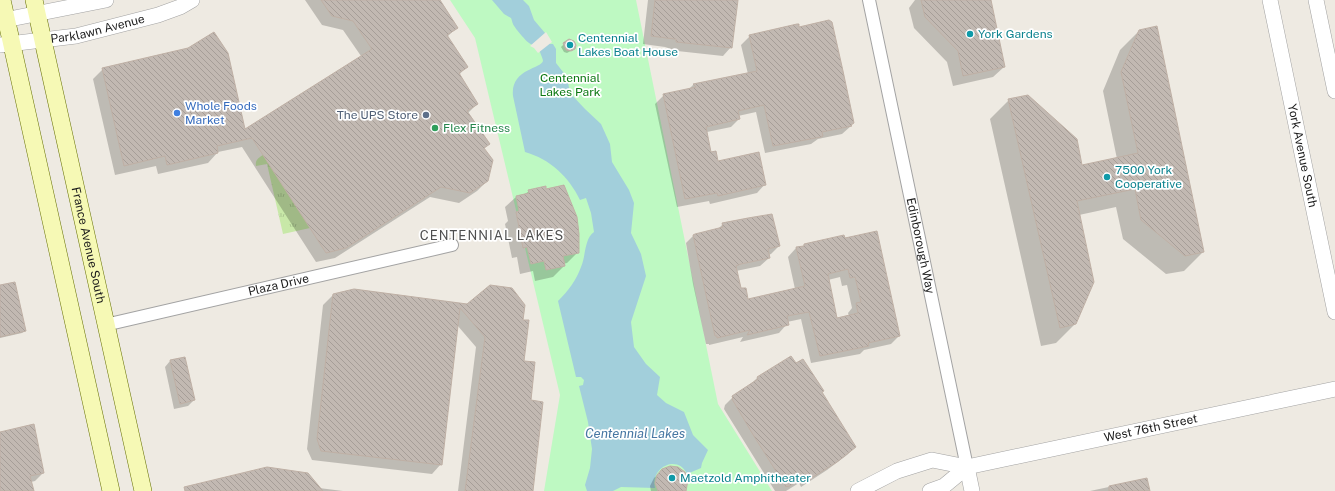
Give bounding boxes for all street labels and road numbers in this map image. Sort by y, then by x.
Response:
street label: Parklawn Avenue [50,12,146,46]
street label: York Avenue South [1285,103,1320,209]
street label: France Avenue South [69,186,108,305]
street label: Edinborough Way [904,196,938,295]
street label: Plaza Drive [247,271,310,299]
street label: West 76th Street [1103,411,1199,445]

